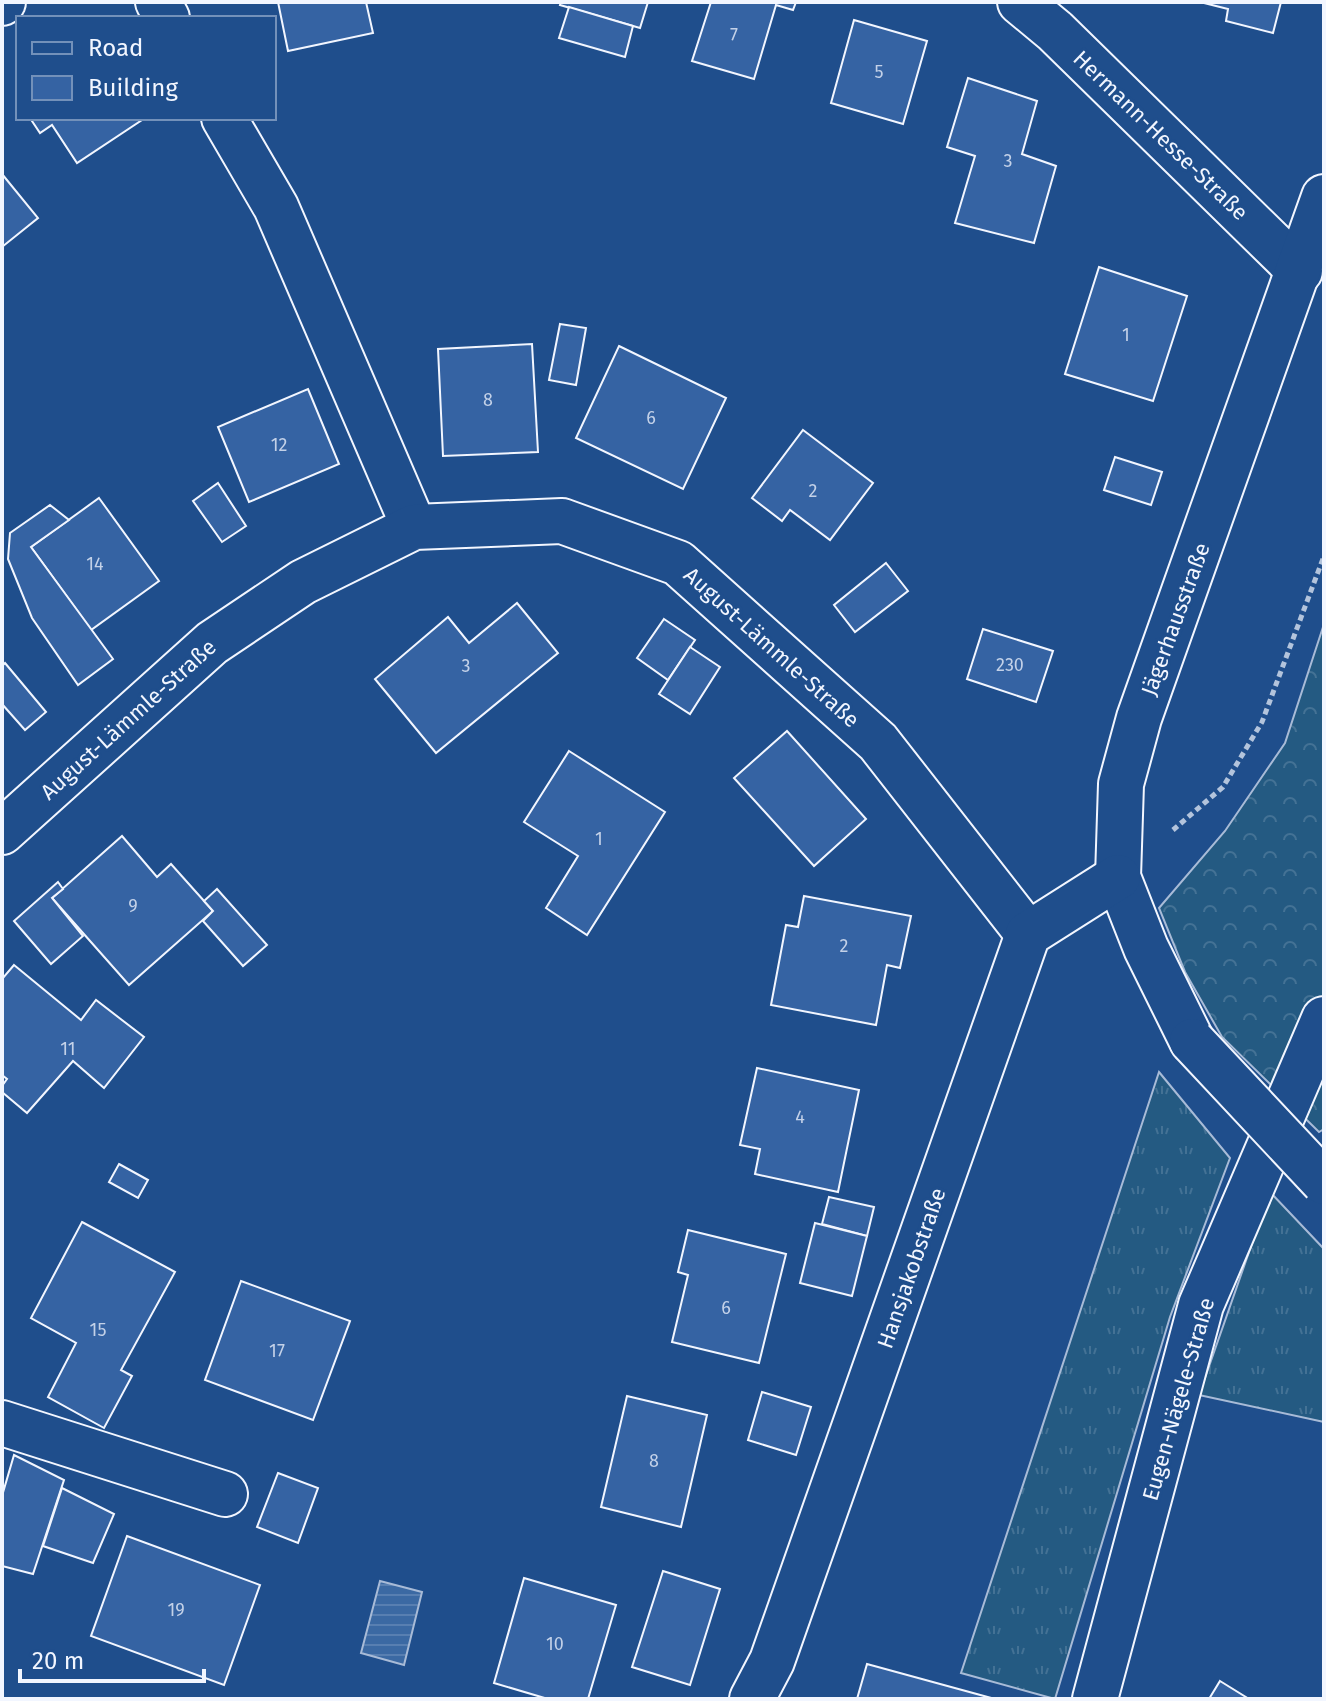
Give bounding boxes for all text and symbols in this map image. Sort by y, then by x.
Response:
legend [16,16,276,120]
house number: 7 [730,24,738,46]
text: Road [88,34,143,62]
street label: Hermann-Hesse-Straße [1068,45,1254,226]
house number: 5 [874,61,884,83]
text: Building [88,74,178,102]
house number: 3 [1004,150,1012,172]
house number: 1 [1122,324,1130,346]
house number: 8 [483,389,493,411]
house number: 6 [646,407,656,429]
house number: 12 [271,434,287,456]
house number: 2 [809,480,818,502]
street label: Jägerhausstraße [1135,539,1216,699]
house number: 14 [86,553,104,575]
street label: August-Lämmle-Straße [678,561,865,733]
street label: August-Lämmle-Straße [35,633,222,805]
house number: 230 [996,654,1024,676]
house number: 3 [462,655,470,677]
house number: 1 [595,828,603,850]
house number: 9 [128,895,138,917]
house number: 2 [840,935,849,957]
house number: 11 [60,1038,76,1060]
house number: 4 [795,1106,805,1128]
street label: Hansjakobstraße [871,1184,952,1352]
street label: Eugen-Nägele-Straße [1137,1295,1220,1504]
house number: 6 [721,1297,731,1319]
house number: 15 [90,1319,106,1341]
house number: 17 [269,1340,285,1362]
house number: 8 [649,1450,659,1472]
house number: 19 [167,1599,185,1621]
scale bar [20,1633,204,1683]
house number: 10 [546,1633,564,1655]
text: 20 m [32,1647,84,1675]

